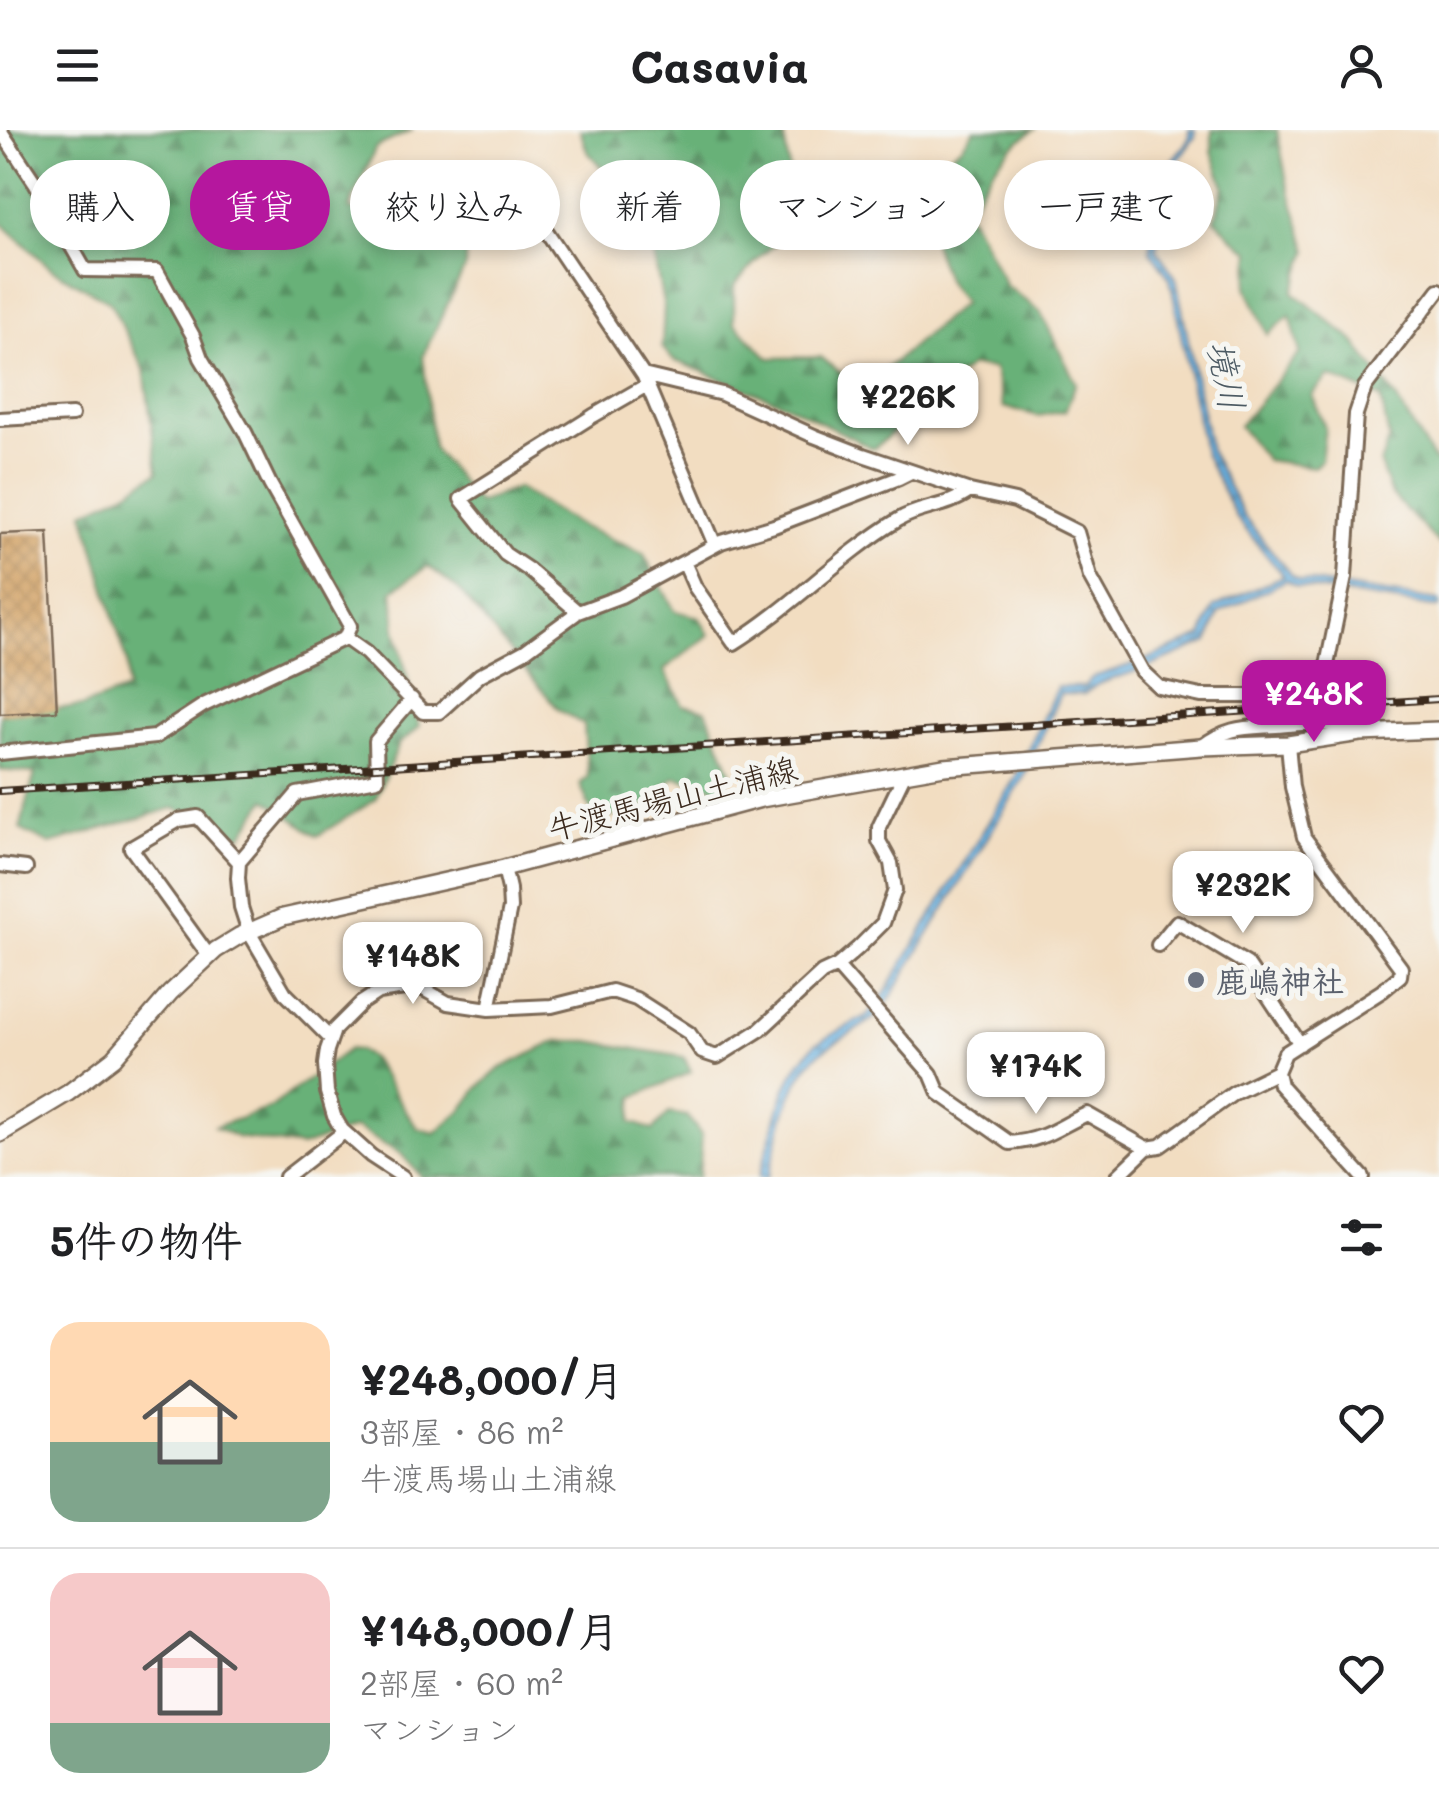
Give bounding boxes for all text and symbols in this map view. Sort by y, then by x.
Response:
text: Casavia [630,36,809,94]
icon: menu [50,38,105,93]
icon: person [1334,38,1389,93]
chip: 購入 [30,160,170,250]
chip: 賃貸 [190,160,330,250]
chip: 絞り込み [350,160,560,250]
chip: 新着 [580,160,720,250]
chip: マンション [740,160,984,250]
chip: 一戸建て [1004,160,1214,250]
water label: 境川 [1199,336,1257,414]
pin: ¥226K [838,363,978,448]
text: ¥226K [859,374,957,416]
pin: ¥248K [1244,660,1384,745]
text: ¥248K [1264,671,1364,713]
street label: 牛渡馬場山土浦線 [543,746,801,848]
pin: ¥232K [1173,851,1313,936]
text: ¥232K [1195,862,1292,904]
pin: ¥148K [343,922,483,1007]
text: ¥148K [365,933,461,975]
place label: 鹿嶋神社 [1216,959,1344,1001]
marker: 鹿嶋神社 [1185,969,1207,991]
pin: ¥174K [966,1032,1106,1117]
text: ¥174K [989,1043,1083,1085]
icon: filters [1334,1210,1389,1265]
text: 5件の物件 [50,1212,243,1267]
text: ¥248,000/月 [360,1351,624,1406]
icon: home [130,1362,250,1482]
icon: heart [1334,1395,1389,1450]
text: 3部屋 · 86 m² [360,1410,564,1452]
text: 牛渡馬場山土浦線 [360,1456,616,1498]
text: ¥148,000/月 [360,1602,619,1657]
icon: home [130,1613,250,1733]
icon: heart [1334,1646,1389,1701]
text: 2部屋 · 60 m² [360,1661,563,1703]
text: マンション [360,1707,519,1749]

